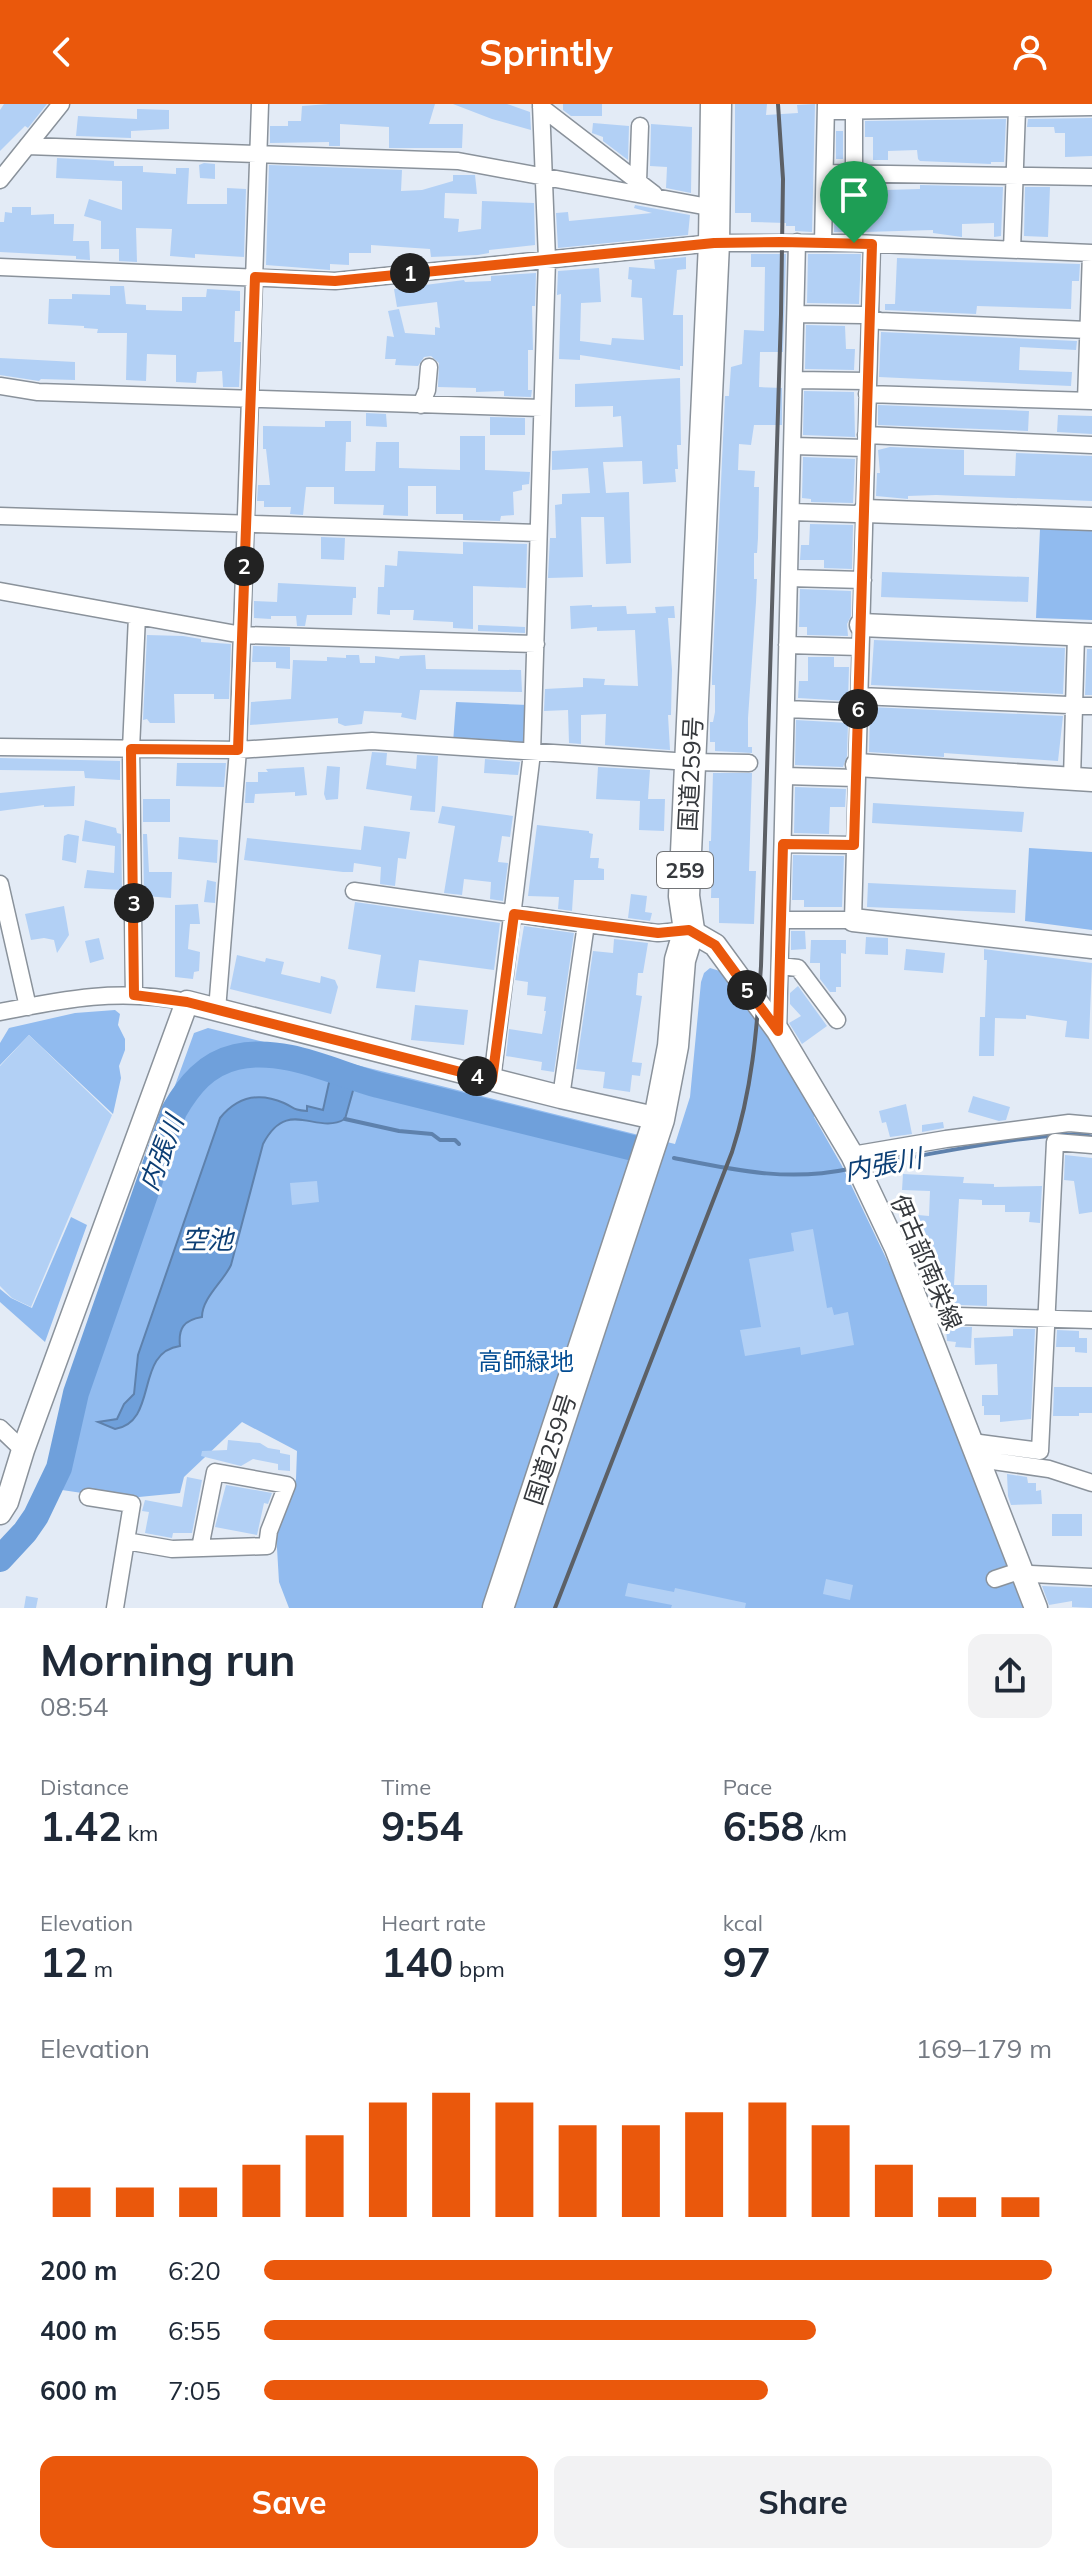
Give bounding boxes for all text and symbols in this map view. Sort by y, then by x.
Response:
icon: back [40,30,84,74]
text: Sprintly [479,30,613,75]
icon: person [1008,30,1052,74]
pin [820,161,888,243]
icon: arrive [832,173,876,217]
pin: 1 [390,253,430,293]
text: 1 [403,259,417,287]
pin: 2 [224,546,264,586]
text: 2 [237,552,251,580]
pin: 6 [838,689,878,729]
text: 6 [851,695,865,723]
street label: 国道259号 [672,716,708,832]
road number: 259 [657,852,713,888]
pin: 3 [114,883,154,923]
text: 3 [127,889,141,917]
pin: 5 [727,970,767,1010]
text: 5 [740,976,754,1004]
pin: 4 [457,1056,497,1096]
text: 4 [470,1062,484,1090]
water label: 内張川 [132,1108,191,1195]
water label: 内張川 [842,1140,927,1187]
street label: 伊古部南栄線 [885,1190,969,1334]
water label: 空池 [181,1223,236,1256]
park label: 高師緑地 [478,1346,574,1376]
street label: 国道259号 [518,1390,582,1508]
text: Morning run [40,1632,296,1687]
button: share [968,1634,1052,1718]
text: 08:54 [40,1690,108,1723]
text: Distance [40,1773,129,1801]
text: Time [381,1773,431,1801]
text: Pace [723,1773,772,1801]
text: 1.42 [40,1801,122,1851]
text: 9:54 [381,1801,463,1851]
text: 6:58 [723,1801,805,1851]
text: km [122,1819,158,1847]
text: /km [805,1819,847,1847]
text: Elevation [40,1909,133,1937]
text: Heart rate [381,1909,486,1937]
text: kcal [723,1909,763,1937]
text: 12 [40,1937,88,1987]
text: 140 [381,1937,453,1987]
text: 97 [723,1937,771,1987]
text: m [88,1955,113,1983]
text: bpm [453,1955,505,1983]
text: Elevation [40,2032,150,2065]
text: 169–179 m [916,2032,1052,2065]
text: 200 m [40,2254,117,2287]
text: 6:20 [168,2254,221,2287]
text: 400 m [40,2314,117,2347]
text: 6:55 [168,2314,221,2347]
text: 600 m [40,2374,117,2407]
text: 7:05 [168,2374,221,2407]
button: Save [40,2456,538,2548]
button: Share [554,2456,1052,2548]

